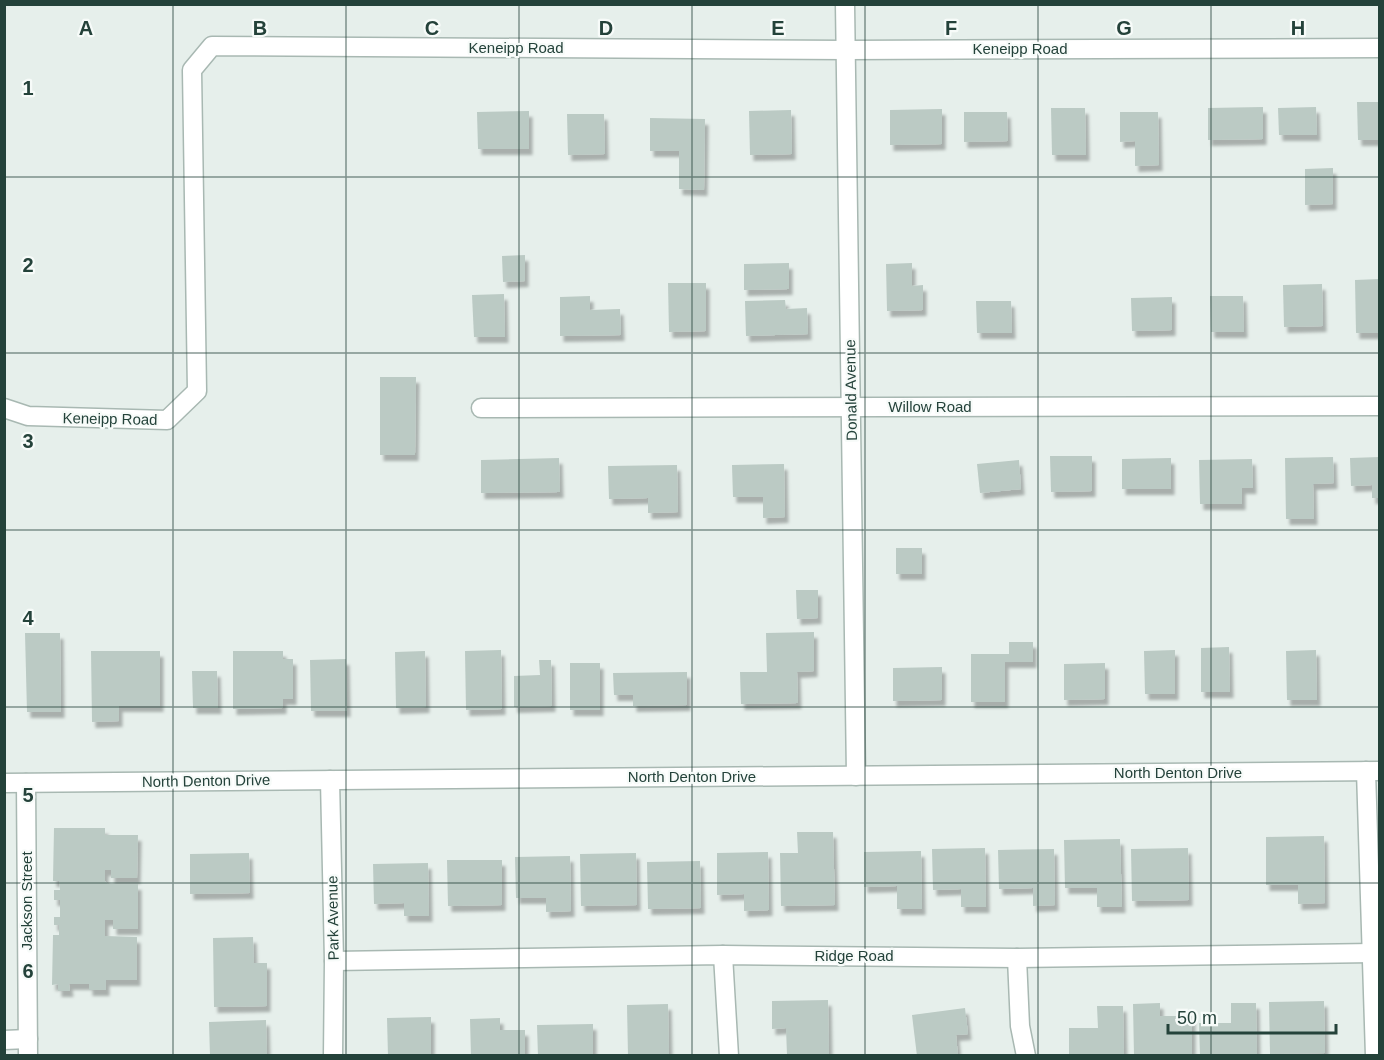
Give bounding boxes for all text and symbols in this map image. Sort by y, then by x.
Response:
text: A [79,17,93,39]
text: B [253,17,267,39]
text: C [425,17,439,39]
text: D [599,17,613,39]
text: E [771,17,785,39]
text: F [945,17,957,39]
text: G [1116,17,1132,39]
text: H [1291,17,1305,39]
street label: Keneipp Road [468,39,564,56]
street label: Keneipp Road [972,40,1068,57]
text: 1 [22,77,34,99]
text: 2 [22,254,34,276]
street label: Donald Avenue [841,339,860,441]
street label: Willow Road [888,398,972,415]
street label: Keneipp Road [62,409,158,428]
text: 3 [22,430,34,452]
text: 4 [22,607,34,629]
street label: North Denton Drive [1114,764,1242,781]
street label: North Denton Drive [628,768,756,785]
street label: North Denton Drive [142,771,270,790]
text: 5 [22,784,34,806]
street label: Jackson Street [18,851,35,951]
street label: Park Avenue [323,875,342,961]
street label: Ridge Road [814,947,894,964]
text: 6 [22,960,34,982]
scale bar [1168,997,1336,1035]
text: 50 m [1177,1008,1217,1028]

